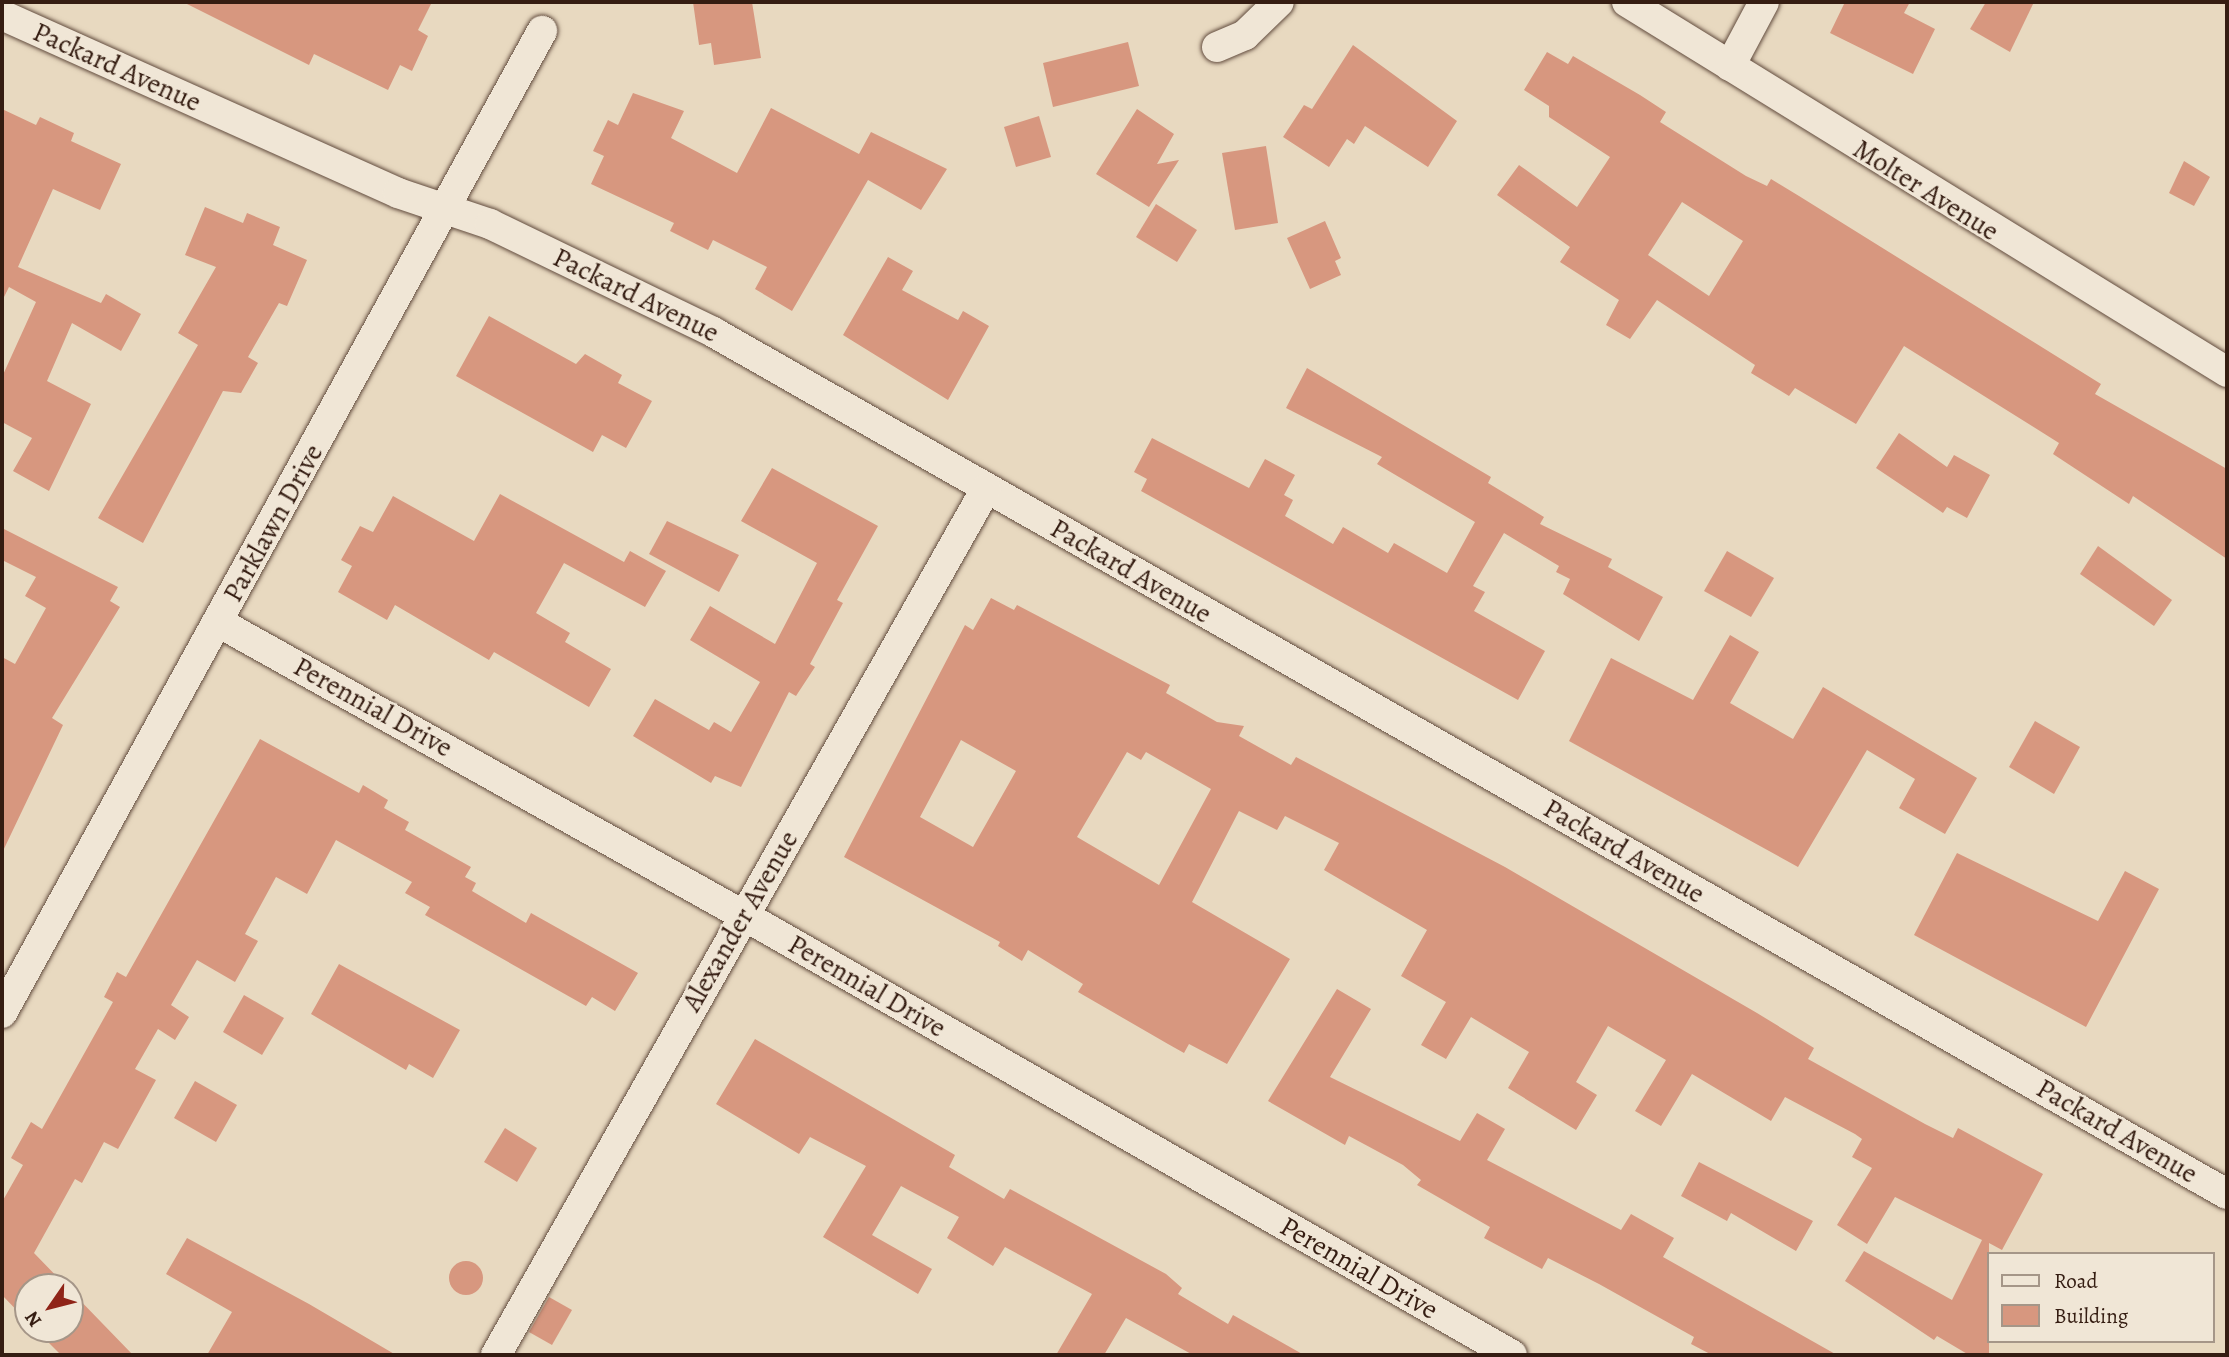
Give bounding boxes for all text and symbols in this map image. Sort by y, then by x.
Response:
street label: Packard Avenue [28,15,206,119]
street label: Molter Avenue [1847,132,2005,248]
street label: Packard Avenue [547,240,725,350]
street label: Parklawn Drive [216,438,330,608]
street label: Packard Avenue [1044,511,1218,631]
street label: Perennial Drive [288,650,458,764]
street label: Packard Avenue [1537,791,1711,911]
street label: Alexander Avenue [675,825,805,1017]
street label: Perennial Drive [782,927,952,1045]
street label: Packard Avenue [2030,1071,2204,1191]
street label: Perennial Drive [1274,1209,1444,1327]
legend [1988,1252,2215,1343]
text: Road [2054,1267,2098,1295]
north arrow [14,1273,84,1343]
text: Building [2054,1302,2128,1330]
text: N [19,1306,48,1332]

